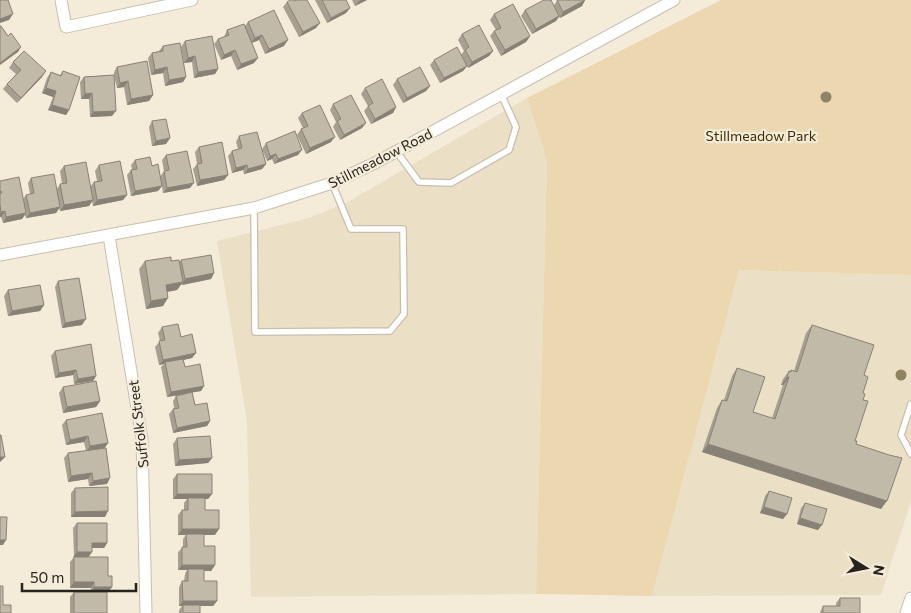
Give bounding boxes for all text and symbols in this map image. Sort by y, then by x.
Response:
street label: Stillmeadow Road [325,124,435,192]
park label: Stillmeadow Park [706,127,817,144]
street label: Suffolk Street [124,379,152,469]
north arrow [841,543,891,593]
scale bar [22,560,136,592]
text: N [870,564,889,577]
text: 50 m [30,568,64,586]

